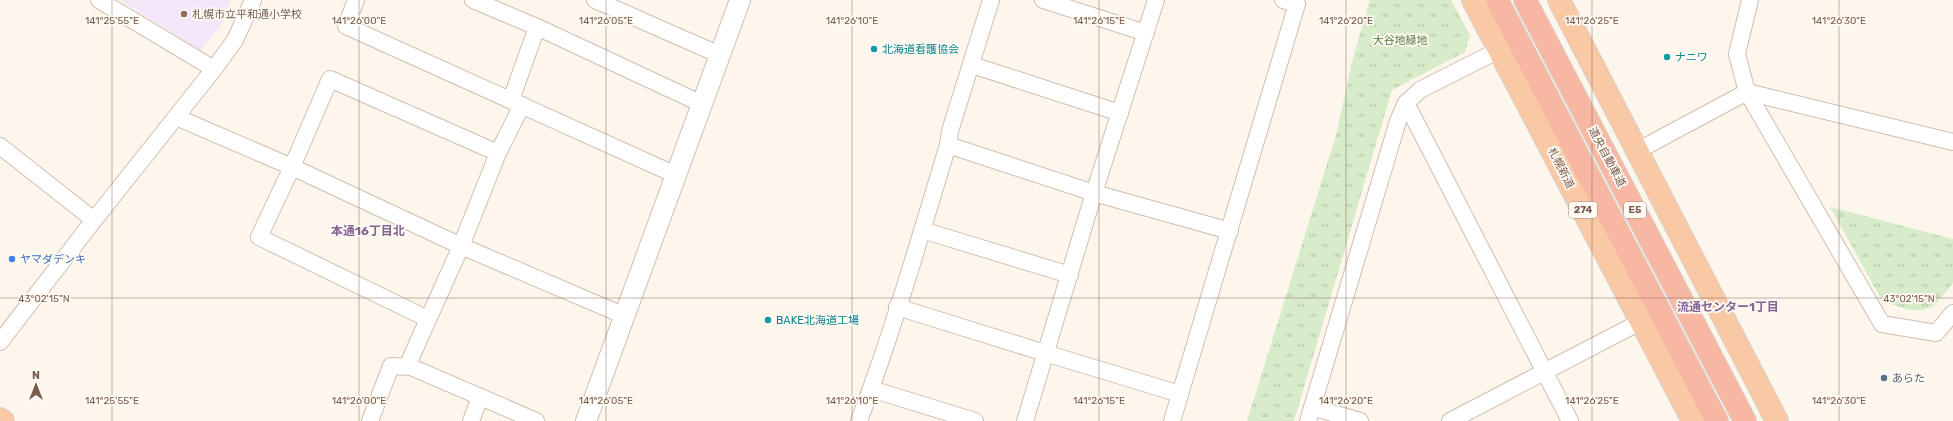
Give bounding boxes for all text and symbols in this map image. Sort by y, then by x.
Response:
place label: 札幌市立平和通小学校 [192,8,302,21]
marker: 札幌市立平和通小学校 [179,9,189,19]
text: 141°25'55"E [85,15,139,27]
text: 141°26'00"E [332,15,386,27]
text: 141°26'05"E [579,15,633,27]
text: 141°26'10"E [826,15,878,27]
text: 141°26'15"E [1073,15,1125,27]
text: 141°26'20"E [1319,15,1373,27]
text: 141°26'25"E [1565,15,1619,27]
text: 141°26'30"E [1812,15,1866,27]
park label: 大谷地緑地 [1373,34,1428,47]
place label: 北海道看護協会 [882,43,959,56]
marker: 北海道看護協会 [869,44,879,54]
place label: ナニワ [1675,51,1708,64]
marker: ナニワ [1662,52,1672,62]
street label: 道央自動車道 [1586,125,1628,189]
street label: 札幌新道 [1545,145,1577,191]
road number: 274 [1569,202,1597,218]
road number: E5 [1624,202,1646,218]
district label: 本通16丁目北 [331,224,405,238]
place label: ヤマダデンキ [20,253,86,266]
marker: ヤマダデンキ [7,254,17,264]
text: 43°02'15"N [18,293,70,305]
text: 43°02'15"N [1883,293,1935,305]
district label: 流通センター1丁目 [1677,300,1779,314]
place label: BAKE北海道工場 [776,314,859,327]
marker: BAKE北海道工場 [763,315,773,325]
north arrow [16,365,56,405]
text: N [32,369,40,382]
place label: あらた [1892,372,1925,385]
marker: あらた [1879,373,1889,383]
text: 141°25'55"E [85,395,139,407]
text: 141°26'00"E [332,395,386,407]
text: 141°26'05"E [579,395,633,407]
text: 141°26'10"E [826,395,878,407]
text: 141°26'15"E [1073,395,1125,407]
text: 141°26'20"E [1319,395,1373,407]
text: 141°26'25"E [1565,395,1619,407]
text: 141°26'30"E [1812,395,1866,407]

